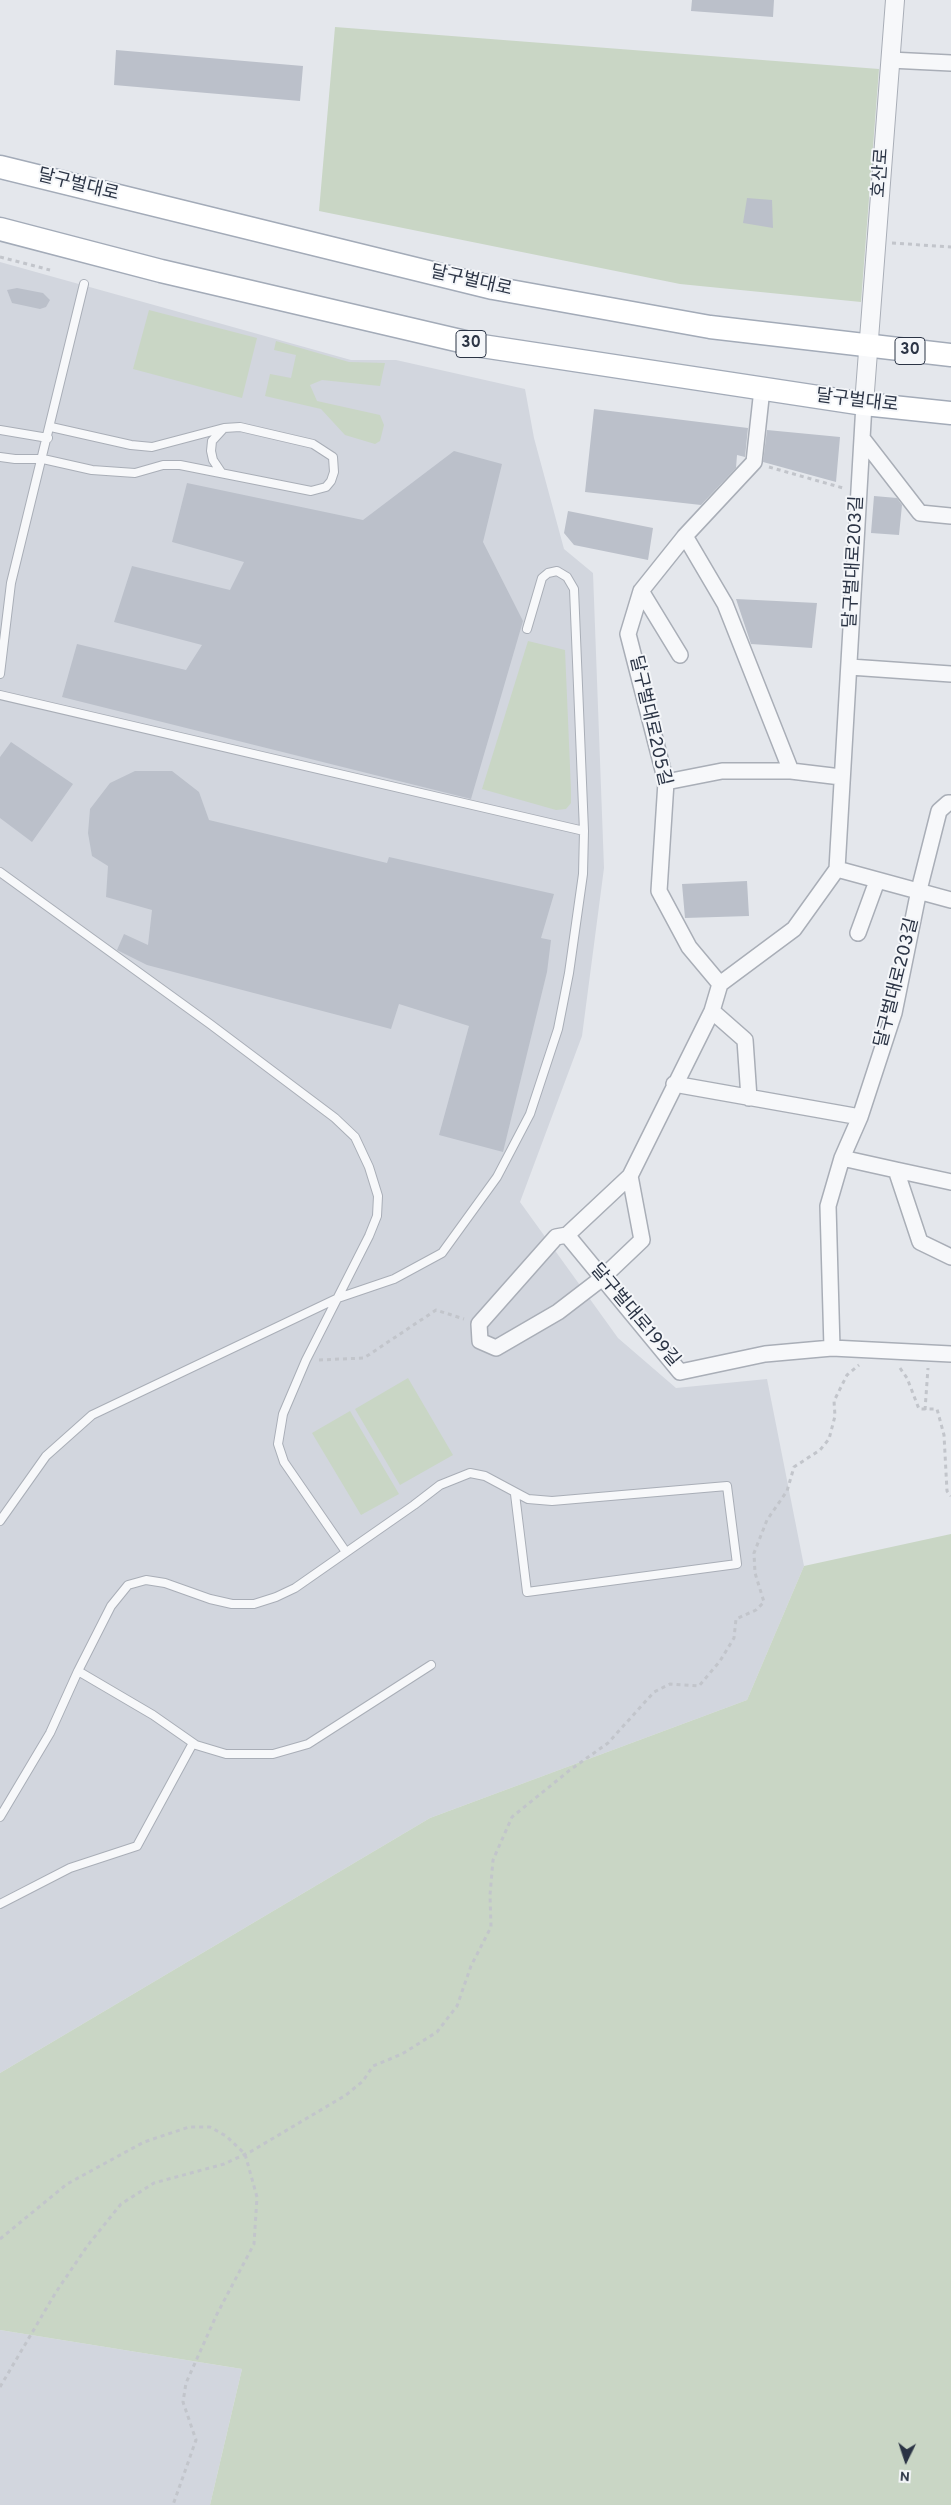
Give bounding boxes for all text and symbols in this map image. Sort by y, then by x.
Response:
street label: 호산로 [869,147,895,199]
street label: 달구벌대로 [35,166,121,206]
street label: 달구벌대로 [428,262,514,302]
road number: 30 [456,330,486,358]
road number: 30 [895,338,925,364]
street label: 달구벌대로 [815,386,899,418]
street label: 달구벌대로203길 [841,495,869,629]
street label: 달구벌대로205길 [624,654,674,788]
street label: 달구벌대로203길 [871,916,925,1050]
street label: 달구벌대로199길 [585,1260,683,1372]
north arrow [881,2435,931,2485]
text: N [899,2467,911,2484]

